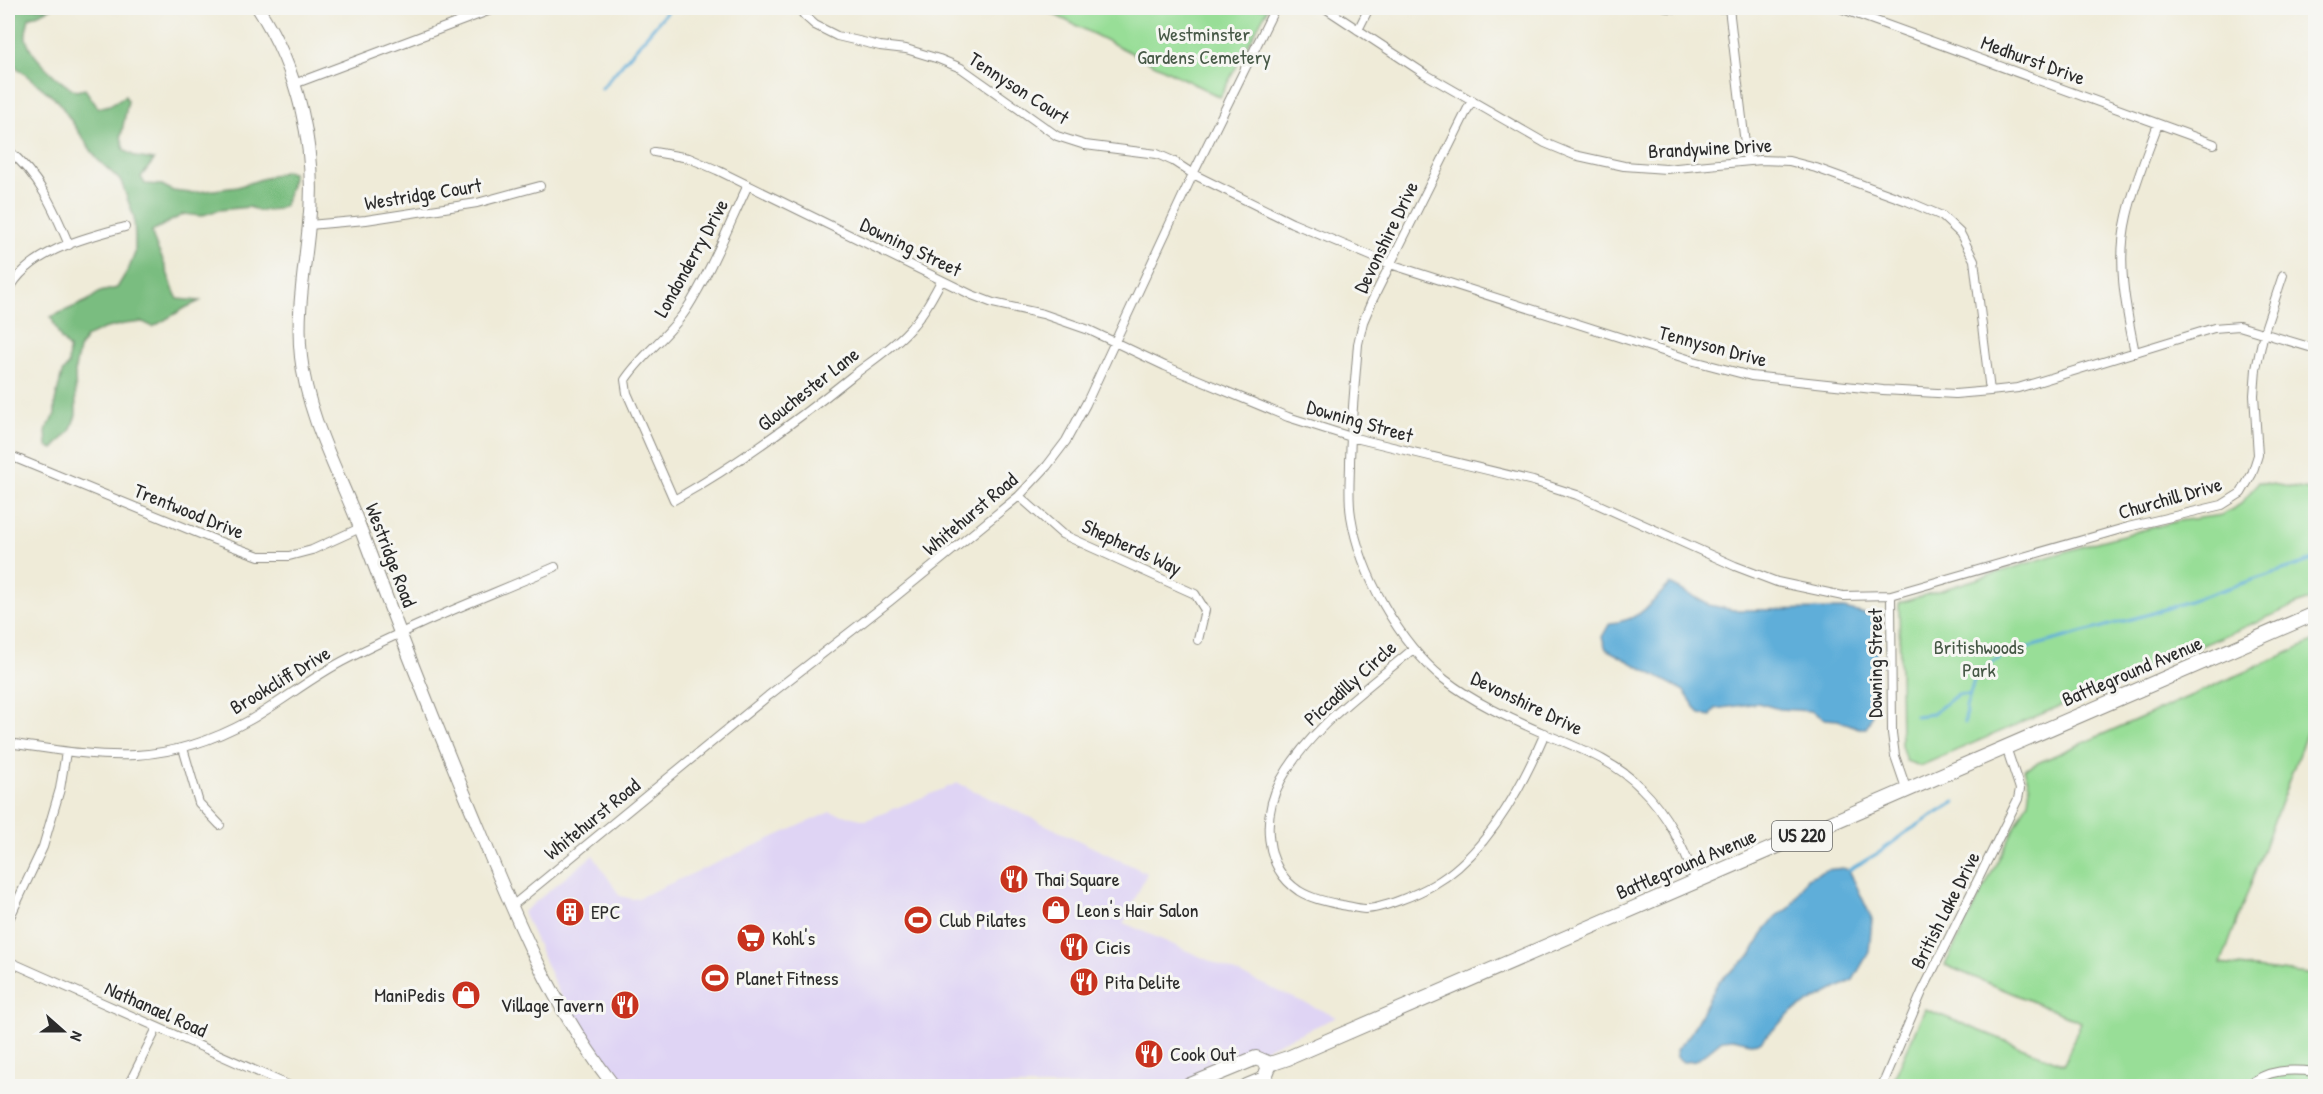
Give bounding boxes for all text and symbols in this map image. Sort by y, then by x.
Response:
park label: Westminster Gardens Cemetery [1137,20,1271,70]
street label: Medhurst Drive [1978,28,2089,91]
street label: Tennyson Court [964,45,1076,131]
street label: Brandywine Drive [1647,131,1773,164]
street label: Westridge Court [363,171,484,216]
street label: Devonshire Drive [1347,176,1424,297]
street label: Londonderry Drive [647,194,734,322]
street label: Downing Street [856,210,967,283]
street label: Tennyson Drive [1656,318,1770,373]
street label: Glouchester Lane [751,340,864,437]
street label: Downing Street [1304,392,1418,449]
street label: Whitehurst Road [917,466,1023,561]
street label: Churchill Drive [2115,470,2225,525]
street label: Trentwood Drive [130,476,248,545]
street label: Westridge Road [359,499,424,611]
street label: Shepherds Way [1078,512,1186,581]
street label: Downing Street [1861,607,1888,718]
street label: Battleground Avenue [2058,629,2206,712]
park label: Britishwoods Park [1934,633,2025,683]
street label: Piccadilly Circle [1298,634,1402,731]
street label: Brookcliff Drive [225,639,335,720]
street label: Devonshire Drive [1467,664,1588,741]
street label: Whitehurst Road [538,771,645,866]
road number: US 220 [1772,821,1832,851]
street label: Battleground Avenue [1612,822,1760,905]
street label: British Lake Drive [1903,847,1986,973]
restaurant icon: Thai Square [998,863,1030,895]
place label: Thai Square [1035,865,1120,892]
shop icon: Leon's Hair Salon [1040,894,1072,926]
building icon: EPC [554,896,586,928]
place label: Leon's Hair Salon [1077,896,1199,923]
place label: EPC [591,898,620,925]
sports icon: Club Pilates [902,904,934,936]
place label: Club Pilates [939,906,1026,933]
supermarket icon: Kohl's [735,922,767,954]
place label: Kohl's [772,924,816,951]
restaurant icon: Cicis [1058,931,1090,963]
place label: Cicis [1095,933,1131,960]
sports icon: Planet Fitness [699,962,731,994]
place label: Planet Fitness [736,964,839,991]
restaurant icon: Pita Delite [1068,966,1100,998]
place label: Pita Delite [1105,968,1181,995]
street label: Nathanael Road [101,974,212,1043]
shop icon: ManiPedis [450,979,482,1011]
place label: ManiPedis [374,981,445,1008]
restaurant icon: Village Tavern [609,989,641,1021]
place label: Village Tavern [500,991,604,1018]
north arrow [33,1001,93,1061]
text: N [65,1028,89,1045]
restaurant icon: Cook Out [1133,1038,1165,1070]
place label: Cook Out [1170,1040,1237,1067]

